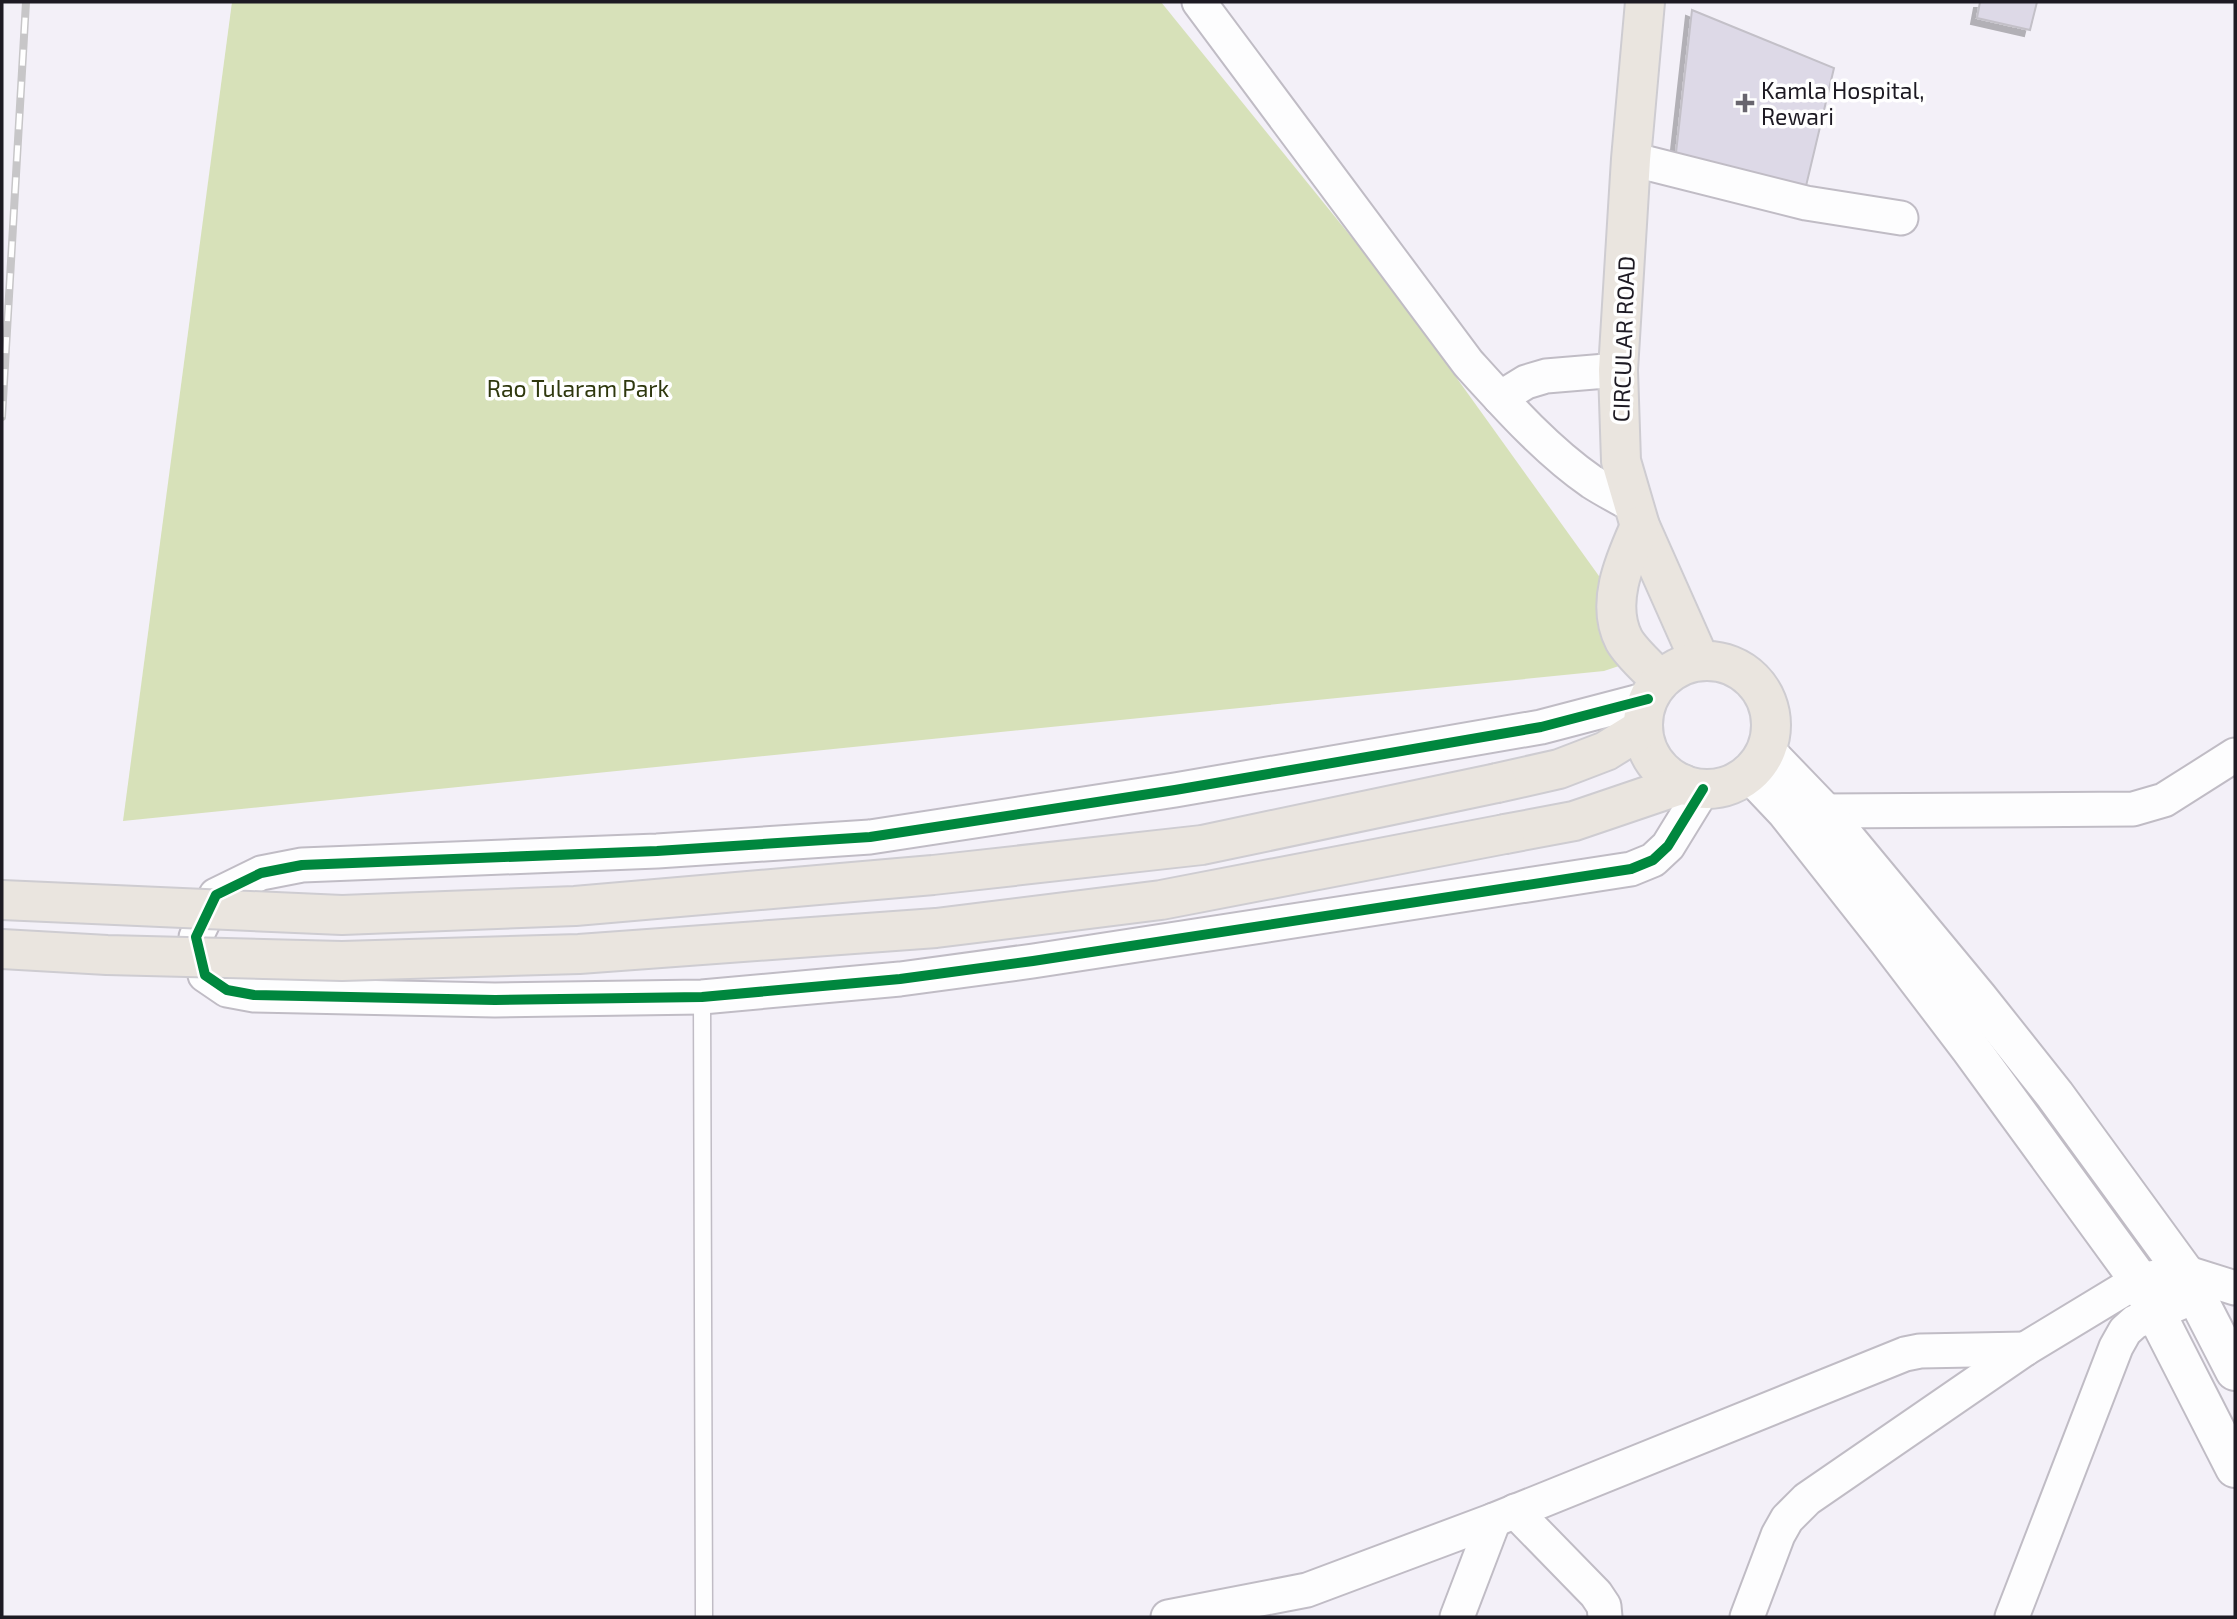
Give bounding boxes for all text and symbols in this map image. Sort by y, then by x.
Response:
place label: Kamla Hospital, Rewari [1761,76,1925,130]
marker: Kamla Hospital, Rewari [1735,93,1755,113]
street label: CIRCULAR ROAD [1606,255,1640,423]
park label: Rao Tularam Park [487,374,670,402]

